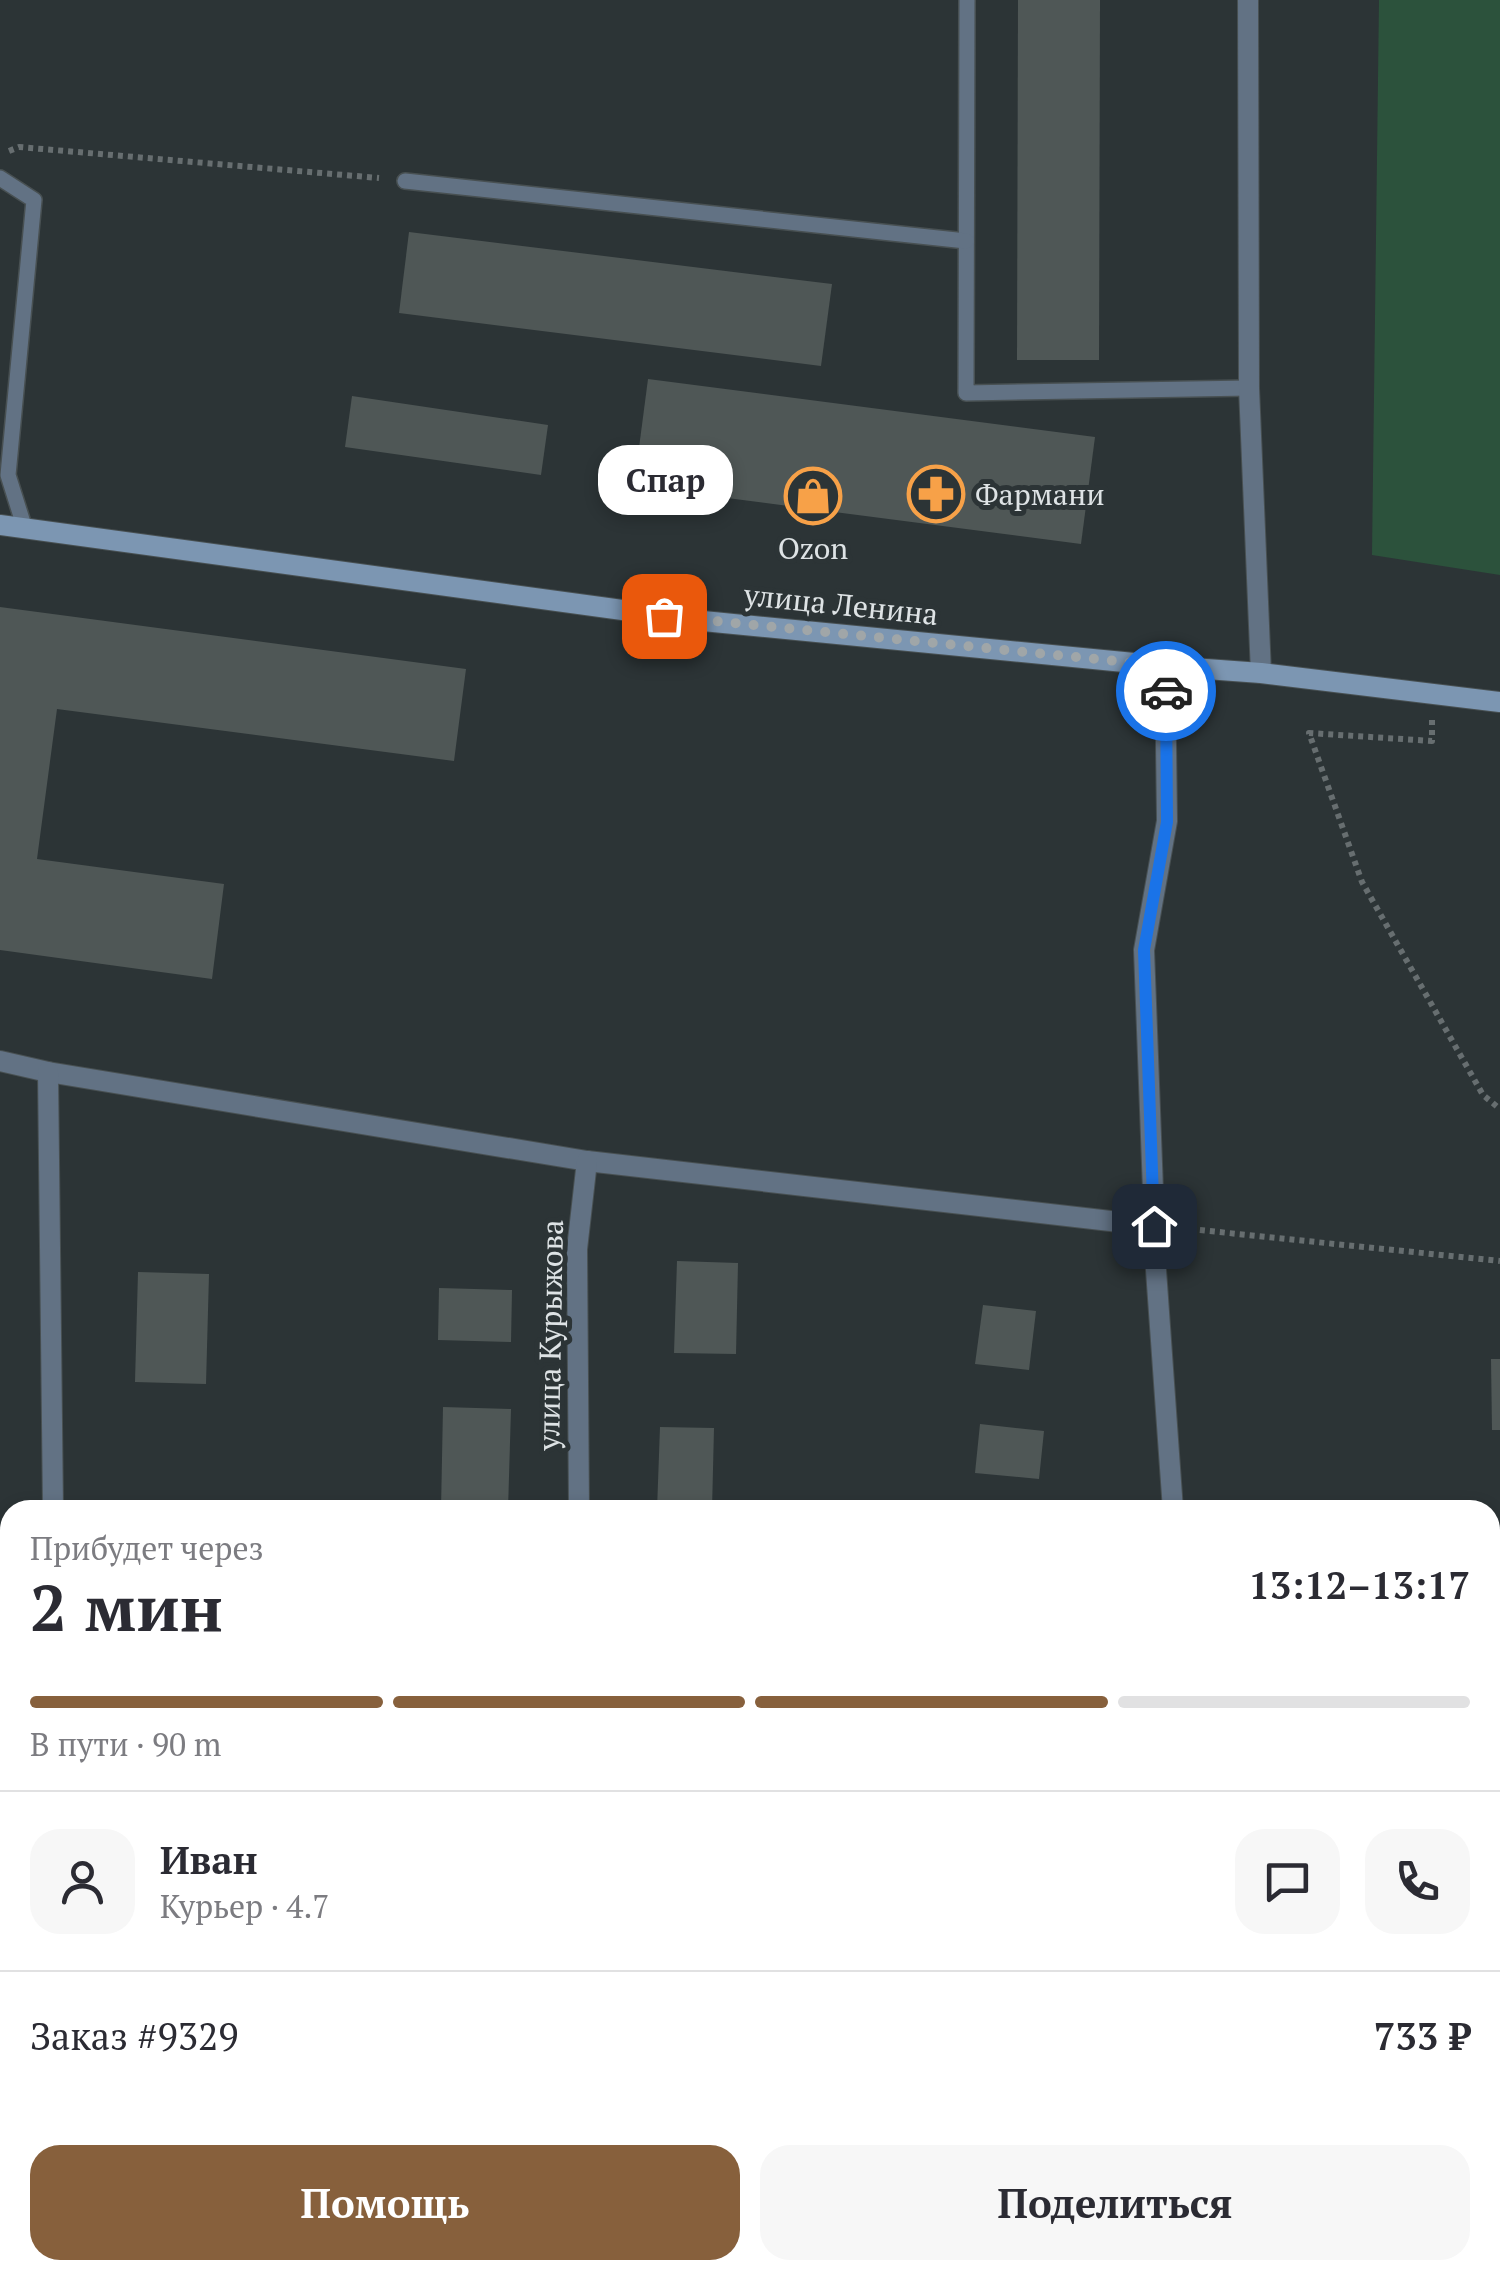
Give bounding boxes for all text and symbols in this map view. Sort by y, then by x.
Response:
callout: Спар [596,446,732,516]
text: Спар [626,459,705,501]
pharmacy icon: Фармани [906,464,966,524]
shop icon: Ozon [783,466,843,526]
place label: Фармани [975,474,1105,514]
place label: Ozon [778,528,848,568]
pin [622,574,707,659]
street label: улица Ленина [741,574,940,634]
icon: bag [637,589,692,644]
courier [1116,641,1216,741]
icon: car [1139,664,1194,719]
pin [1112,1184,1197,1269]
icon: home [1127,1199,1182,1254]
street label: улица Курыжова [528,1219,572,1452]
text: Прибудет через [30,1527,264,1569]
text: 13:12–13:17 [1248,1560,1470,1610]
text: 2 мин [30,1563,223,1650]
text: В пути · 90 m [30,1723,221,1765]
button: person [30,1829,135,1934]
button: chat [1235,1829,1340,1934]
button: phone [1365,1829,1470,1934]
text: Иван [160,1835,258,1885]
text: Курьер · 4.7 [160,1885,329,1927]
text: Заказ #9329 [30,2011,239,2061]
text: 733 ₽ [1374,2011,1470,2061]
button: Помощь [30,2145,740,2260]
button: Поделиться [760,2145,1470,2260]

